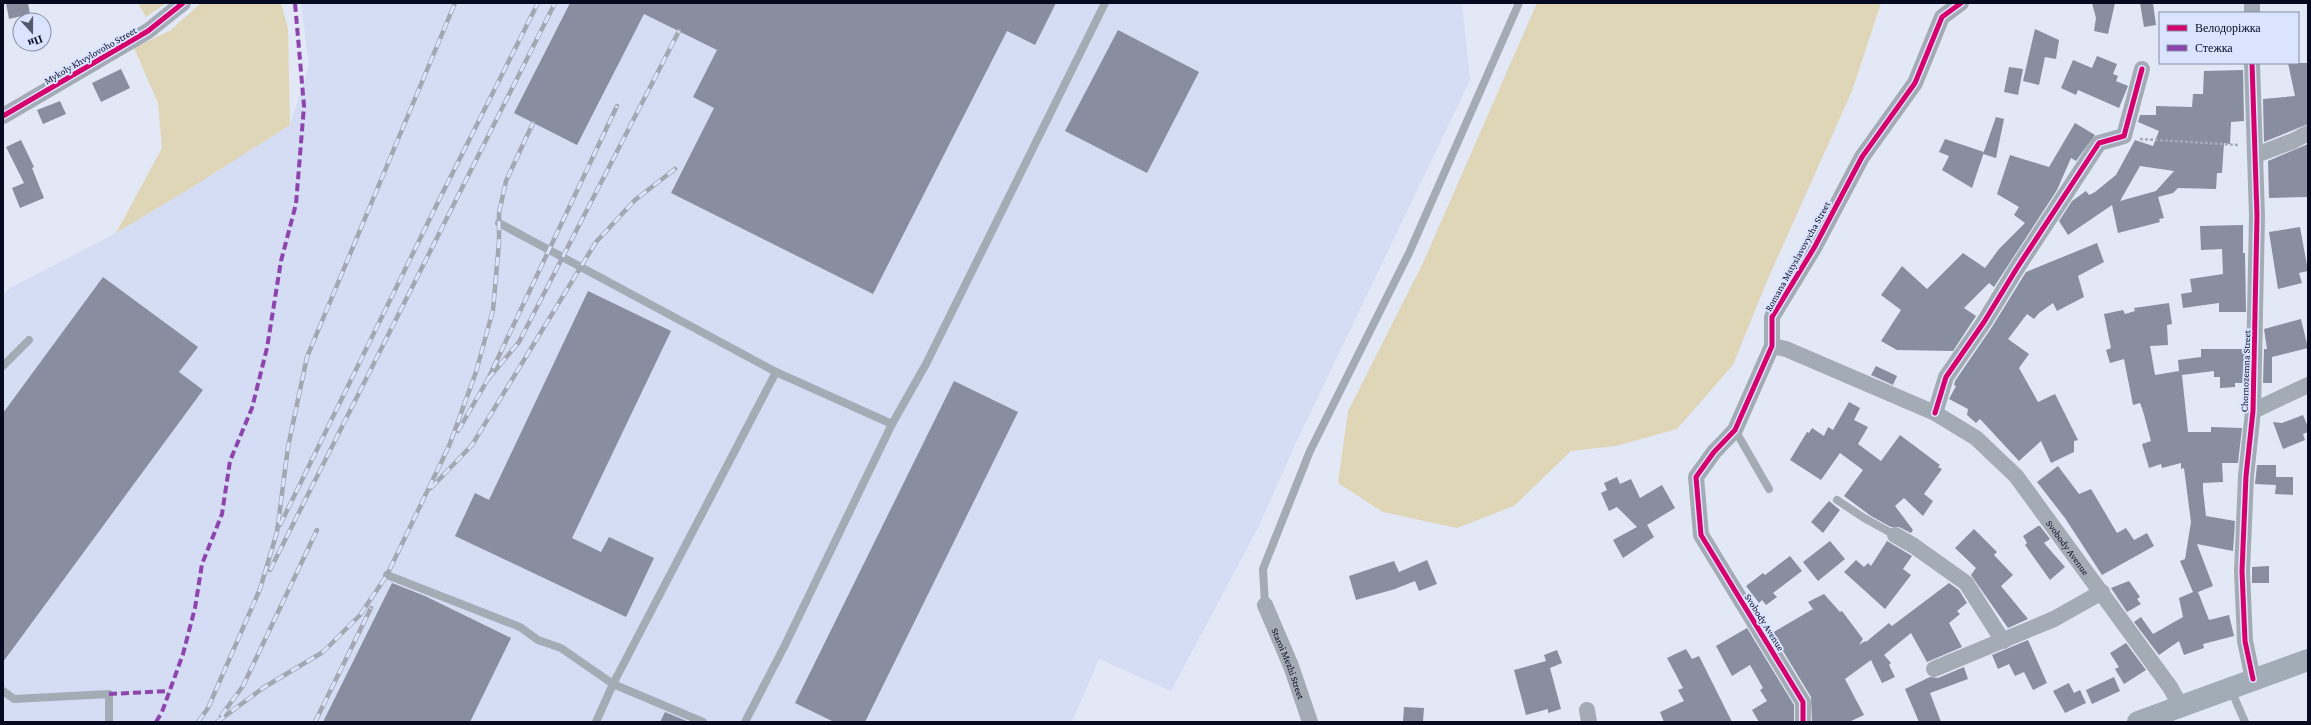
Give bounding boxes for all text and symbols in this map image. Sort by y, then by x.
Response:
north arrow [12,12,52,52]
legend [2159,12,2299,64]
text: Велодоріжка [2195,21,2261,35]
street label: Mykoly Khvylovoho Street [42,24,139,86]
text: Пн [26,33,45,50]
text: Стежка [2195,41,2233,55]
street label: Romana Mstyslavovycha Street [1763,199,1833,313]
street label: Chornozemna Street [2239,329,2252,412]
street label: Svobody Avenue [2044,518,2092,578]
street label: Svobody Avenue [1743,592,1787,653]
street label: Staroi Mezhi Street [1269,626,1307,701]

